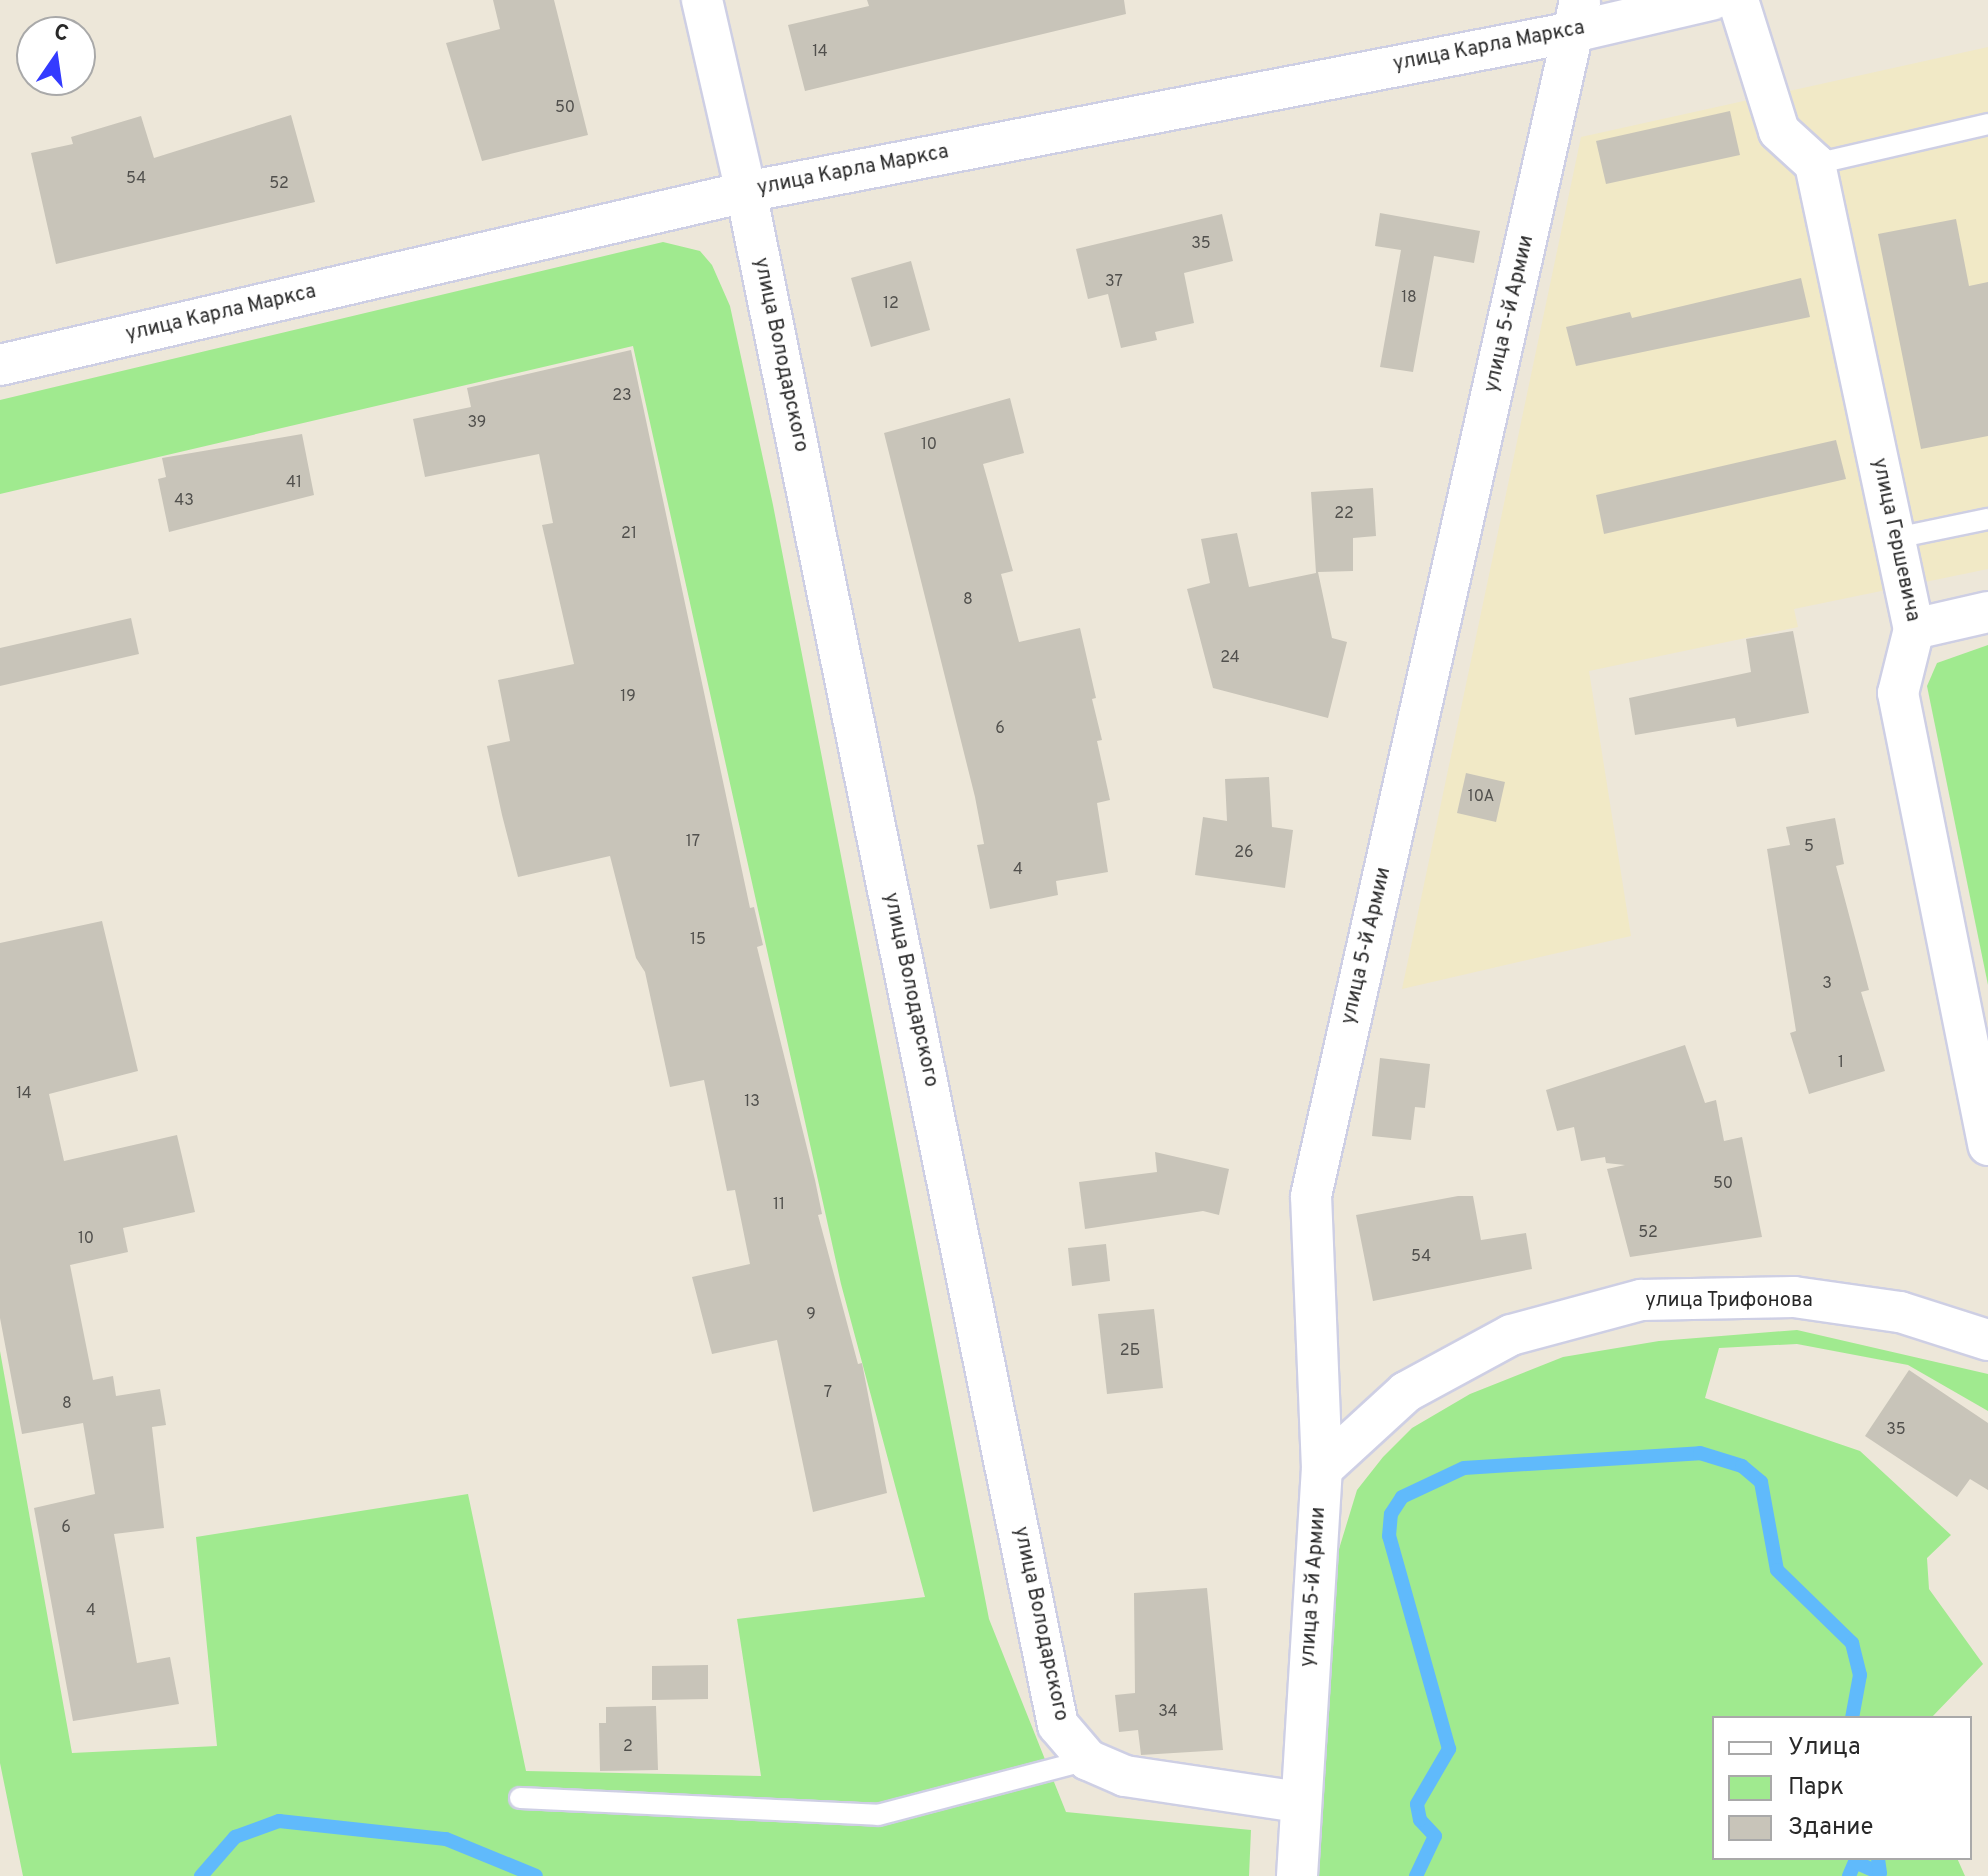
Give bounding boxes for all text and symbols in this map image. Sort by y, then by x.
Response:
north arrow [16,16,96,96]
street label: улица Карла Маркса [1391,17,1587,77]
text: С [51,19,71,49]
house number: 14 [812,42,828,62]
house number: 50 [555,98,575,118]
street label: улица Карла Маркса [755,141,951,201]
house number: 54 [126,169,146,189]
house number: 52 [269,174,289,194]
street label: улица 5-й Армии [1480,233,1540,395]
house number: 35 [1191,234,1211,254]
street label: улица Володарского [748,256,812,454]
house number: 37 [1105,272,1123,292]
street label: улица Карла Маркса [124,280,318,348]
house number: 18 [1401,288,1417,308]
house number: 12 [883,294,899,314]
house number: 23 [612,386,632,406]
house number: 39 [468,413,486,433]
house number: 10 [921,435,937,455]
street label: улица Гершевича [1866,456,1924,624]
house number: 41 [286,473,302,493]
house number: 43 [174,491,194,511]
house number: 22 [1334,504,1354,524]
house number: 21 [621,524,637,544]
house number: 8 [963,590,973,610]
house number: 24 [1220,648,1240,668]
house number: 19 [620,687,636,707]
house number: 6 [995,719,1005,739]
house number: 10А [1468,787,1494,807]
house number: 17 [686,832,700,852]
house number: 5 [1804,837,1814,857]
house number: 26 [1234,843,1254,863]
house number: 4 [1013,860,1023,880]
street label: улица 5-й Армии [1337,865,1397,1027]
street label: улица Володарского [878,891,942,1089]
house number: 15 [690,930,706,950]
house number: 3 [1822,974,1832,994]
house number: 1 [1838,1053,1844,1073]
house number: 14 [16,1084,32,1104]
house number: 13 [744,1092,760,1112]
house number: 50 [1713,1174,1733,1194]
house number: 11 [773,1195,785,1215]
house number: 52 [1638,1223,1658,1243]
house number: 10 [78,1229,94,1249]
house number: 54 [1411,1247,1431,1267]
street label: улица Трифонова [1645,1289,1813,1313]
house number: 9 [806,1305,816,1325]
house number: 2Б [1120,1341,1140,1361]
house number: 7 [824,1383,832,1403]
house number: 8 [62,1394,72,1414]
house number: 35 [1886,1420,1906,1440]
street label: улица 5-й Армии [1296,1506,1332,1668]
house number: 6 [61,1518,71,1538]
street label: улица Володарского [1008,1525,1072,1723]
house number: 4 [86,1601,96,1621]
house number: 34 [1158,1702,1178,1722]
legend [1712,1716,1972,1860]
text: Улица [1788,1733,1861,1763]
house number: 2 [623,1737,633,1757]
text: Парк [1788,1773,1844,1803]
text: Здание [1788,1813,1874,1843]

